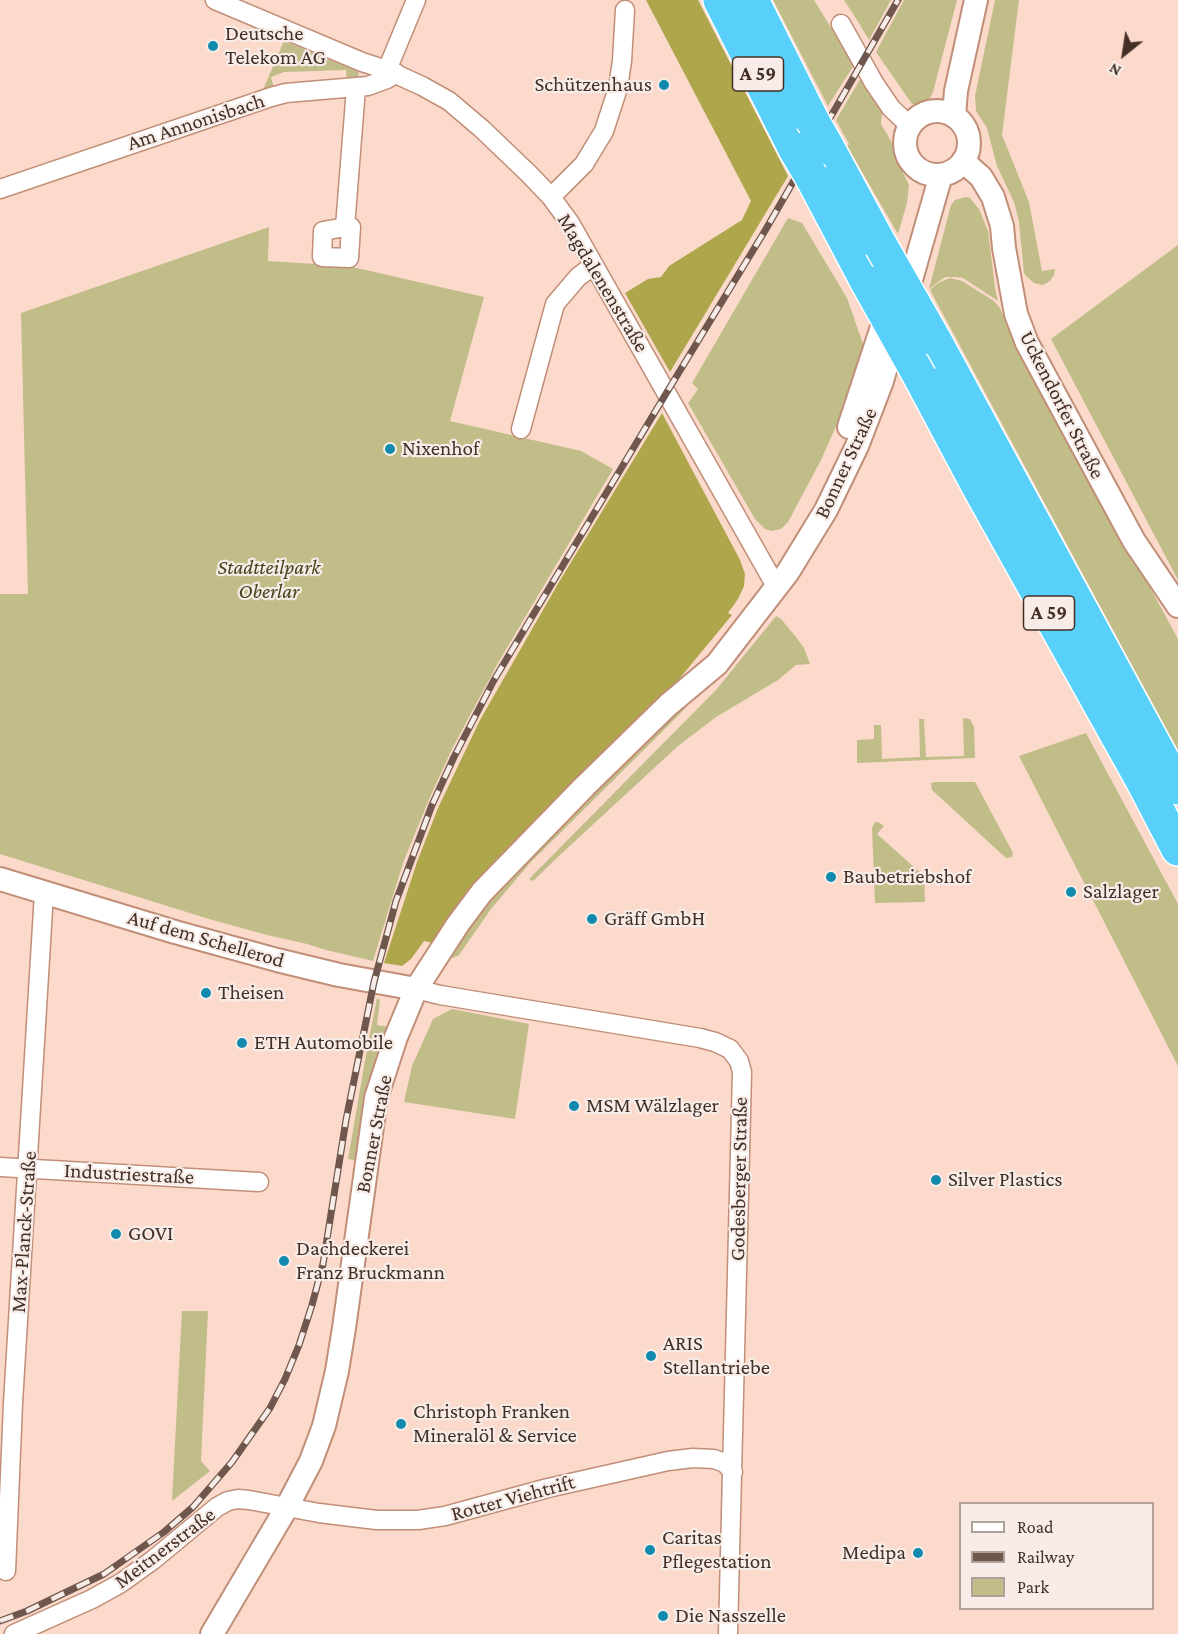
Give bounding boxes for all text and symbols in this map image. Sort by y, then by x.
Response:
place label: Deutsche Telekom AG [225,21,326,71]
north arrow [1094,24,1154,84]
marker: Deutsche Telekom AG [206,39,220,53]
road number: A 59 [732,57,783,91]
text: N [1106,60,1124,80]
place label: Schützenhaus [535,72,652,98]
marker: Schützenhaus [657,78,671,92]
street label: Am Annonisbach [124,88,268,156]
street label: Magdalenenstraße [552,209,654,357]
street label: Uckendorfer Straße [1014,327,1110,483]
street label: Bonner Straße [809,403,883,523]
place label: Nixenhof [402,436,479,462]
marker: Nixenhof [383,442,397,456]
park label: Stadtteilpark Oberlar [217,555,321,605]
road number: A 59 [1024,596,1074,630]
place label: Baubetriebshof [843,864,971,890]
marker: Baubetriebshof [824,870,838,884]
place label: Salzlager [1083,879,1159,905]
marker: Salzlager [1064,885,1078,899]
street label: Auf dem Schellerod [125,905,287,973]
place label: Gräff GmbH [604,906,705,932]
marker: Gräff GmbH [585,912,599,926]
place label: Theisen [218,980,284,1006]
marker: Theisen [199,986,213,1000]
place label: ETH Automobile [254,1030,393,1056]
marker: ETH Automobile [235,1036,249,1050]
street label: Bonner Straße [350,1073,398,1195]
place label: MSM Wälzlager [586,1093,719,1119]
street label: Godesberger Straße [725,1097,753,1261]
marker: MSM Wälzlager [567,1099,581,1113]
street label: Max-Planck-Straße [6,1150,42,1314]
street label: Industriestraße [63,1158,195,1190]
place label: Silver Plastics [948,1167,1062,1193]
marker: Silver Plastics [929,1173,943,1187]
place label: GOVI [128,1221,173,1247]
marker: GOVI [109,1227,123,1241]
place label: Dachdeckerei Franz Bruckmann [296,1236,445,1286]
marker: Dachdeckerei Franz Bruckmann [277,1254,291,1268]
place label: ARIS Stellantriebe [663,1331,770,1381]
marker: ARIS Stellantriebe [644,1349,658,1363]
place label: Christoph Franken Mineralöl & Service [413,1399,577,1449]
marker: Christoph Franken Mineralöl & Service [394,1417,408,1431]
street label: Rotter Viehtrift [448,1469,578,1527]
street label: Meitnerstraße [110,1502,220,1594]
legend [959,1502,1154,1610]
text: Road [1017,1517,1054,1537]
place label: Caritas Pflegestation [662,1525,771,1575]
place label: Medipa [842,1540,906,1566]
marker: Caritas Pflegestation [643,1543,657,1557]
marker: Medipa [911,1546,925,1560]
text: Railway [1017,1547,1074,1567]
text: Park [1017,1577,1049,1597]
place label: Die Nasszelle [675,1603,786,1629]
marker: Die Nasszelle [656,1609,670,1623]

